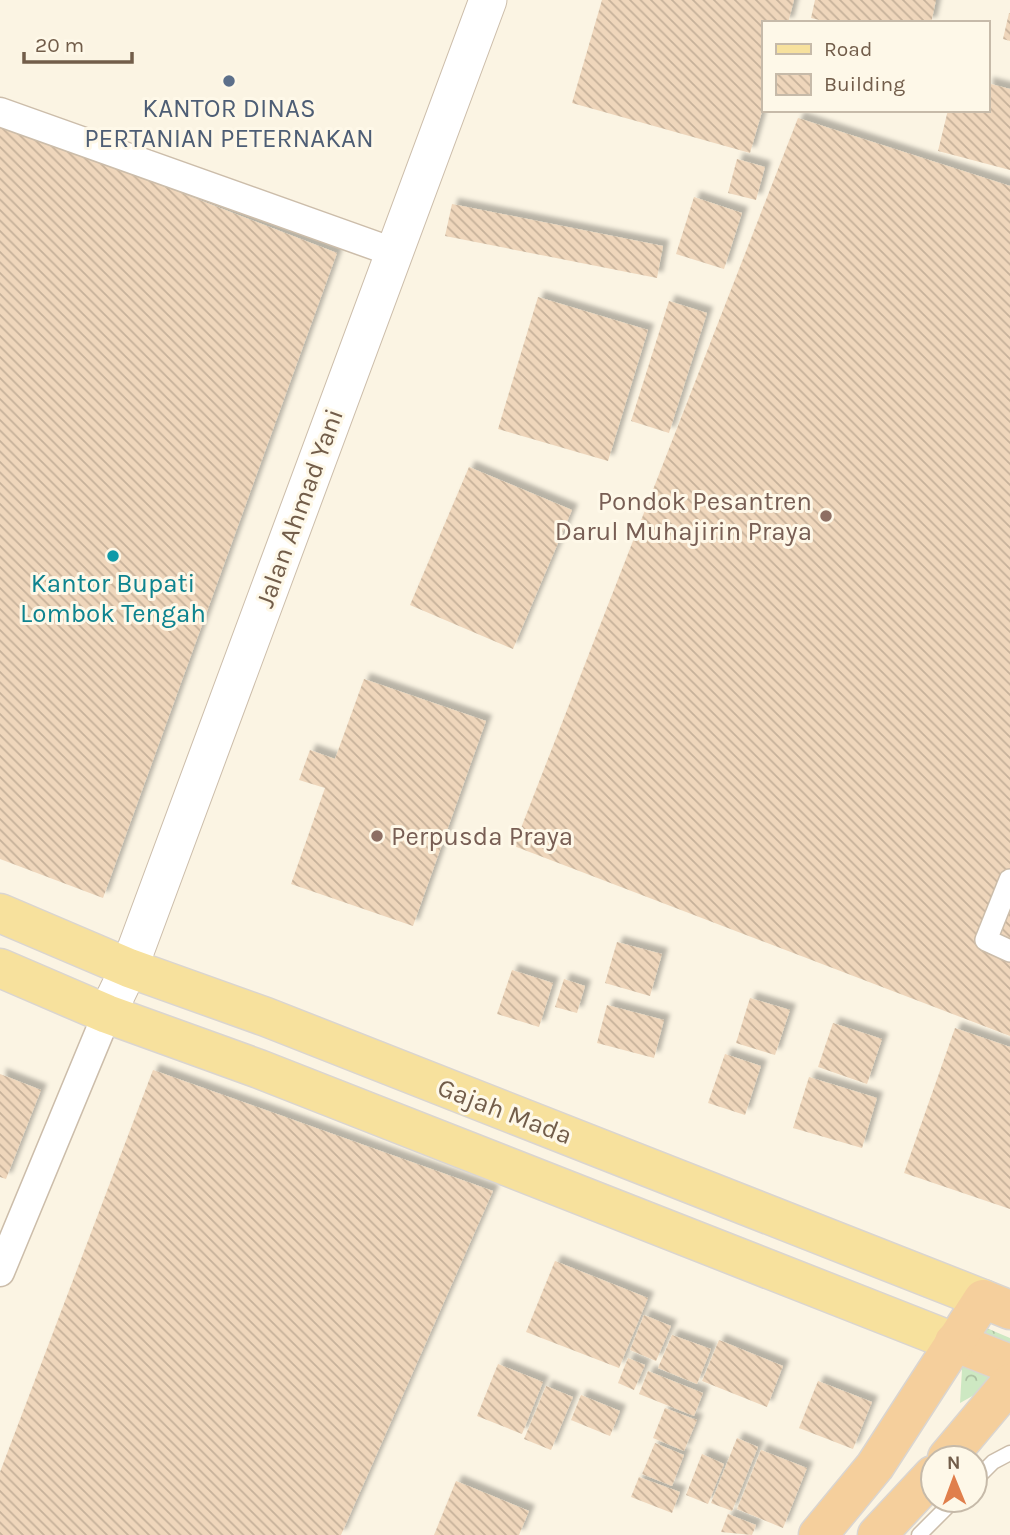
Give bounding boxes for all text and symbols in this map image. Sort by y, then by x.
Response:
scale bar [24,21,133,65]
legend [762,21,989,112]
text: 20 m [35,33,84,57]
text: Road [824,37,872,61]
text: Building [824,72,905,96]
marker: KANTOR DINAS PERTANIAN PETERNAKAN [221,73,237,89]
place label: KANTOR DINAS PERTANIAN PETERNAKAN [84,93,374,154]
street label: Jalan Ahmad Yani [249,404,350,612]
place label: Pondok Pesantren Darul Muhajirin Praya [555,486,812,547]
marker: Pondok Pesantren Darul Muhajirin Praya [818,508,834,524]
marker: Kantor Bupati Lombok Tengah [105,548,121,564]
place label: Kantor Bupati Lombok Tengah [20,568,206,629]
place label: Perpusda Praya [391,821,573,852]
marker: Perpusda Praya [369,828,385,844]
street label: Gajah Mada [433,1072,576,1151]
north arrow [919,1444,989,1514]
text: N [947,1452,961,1474]

